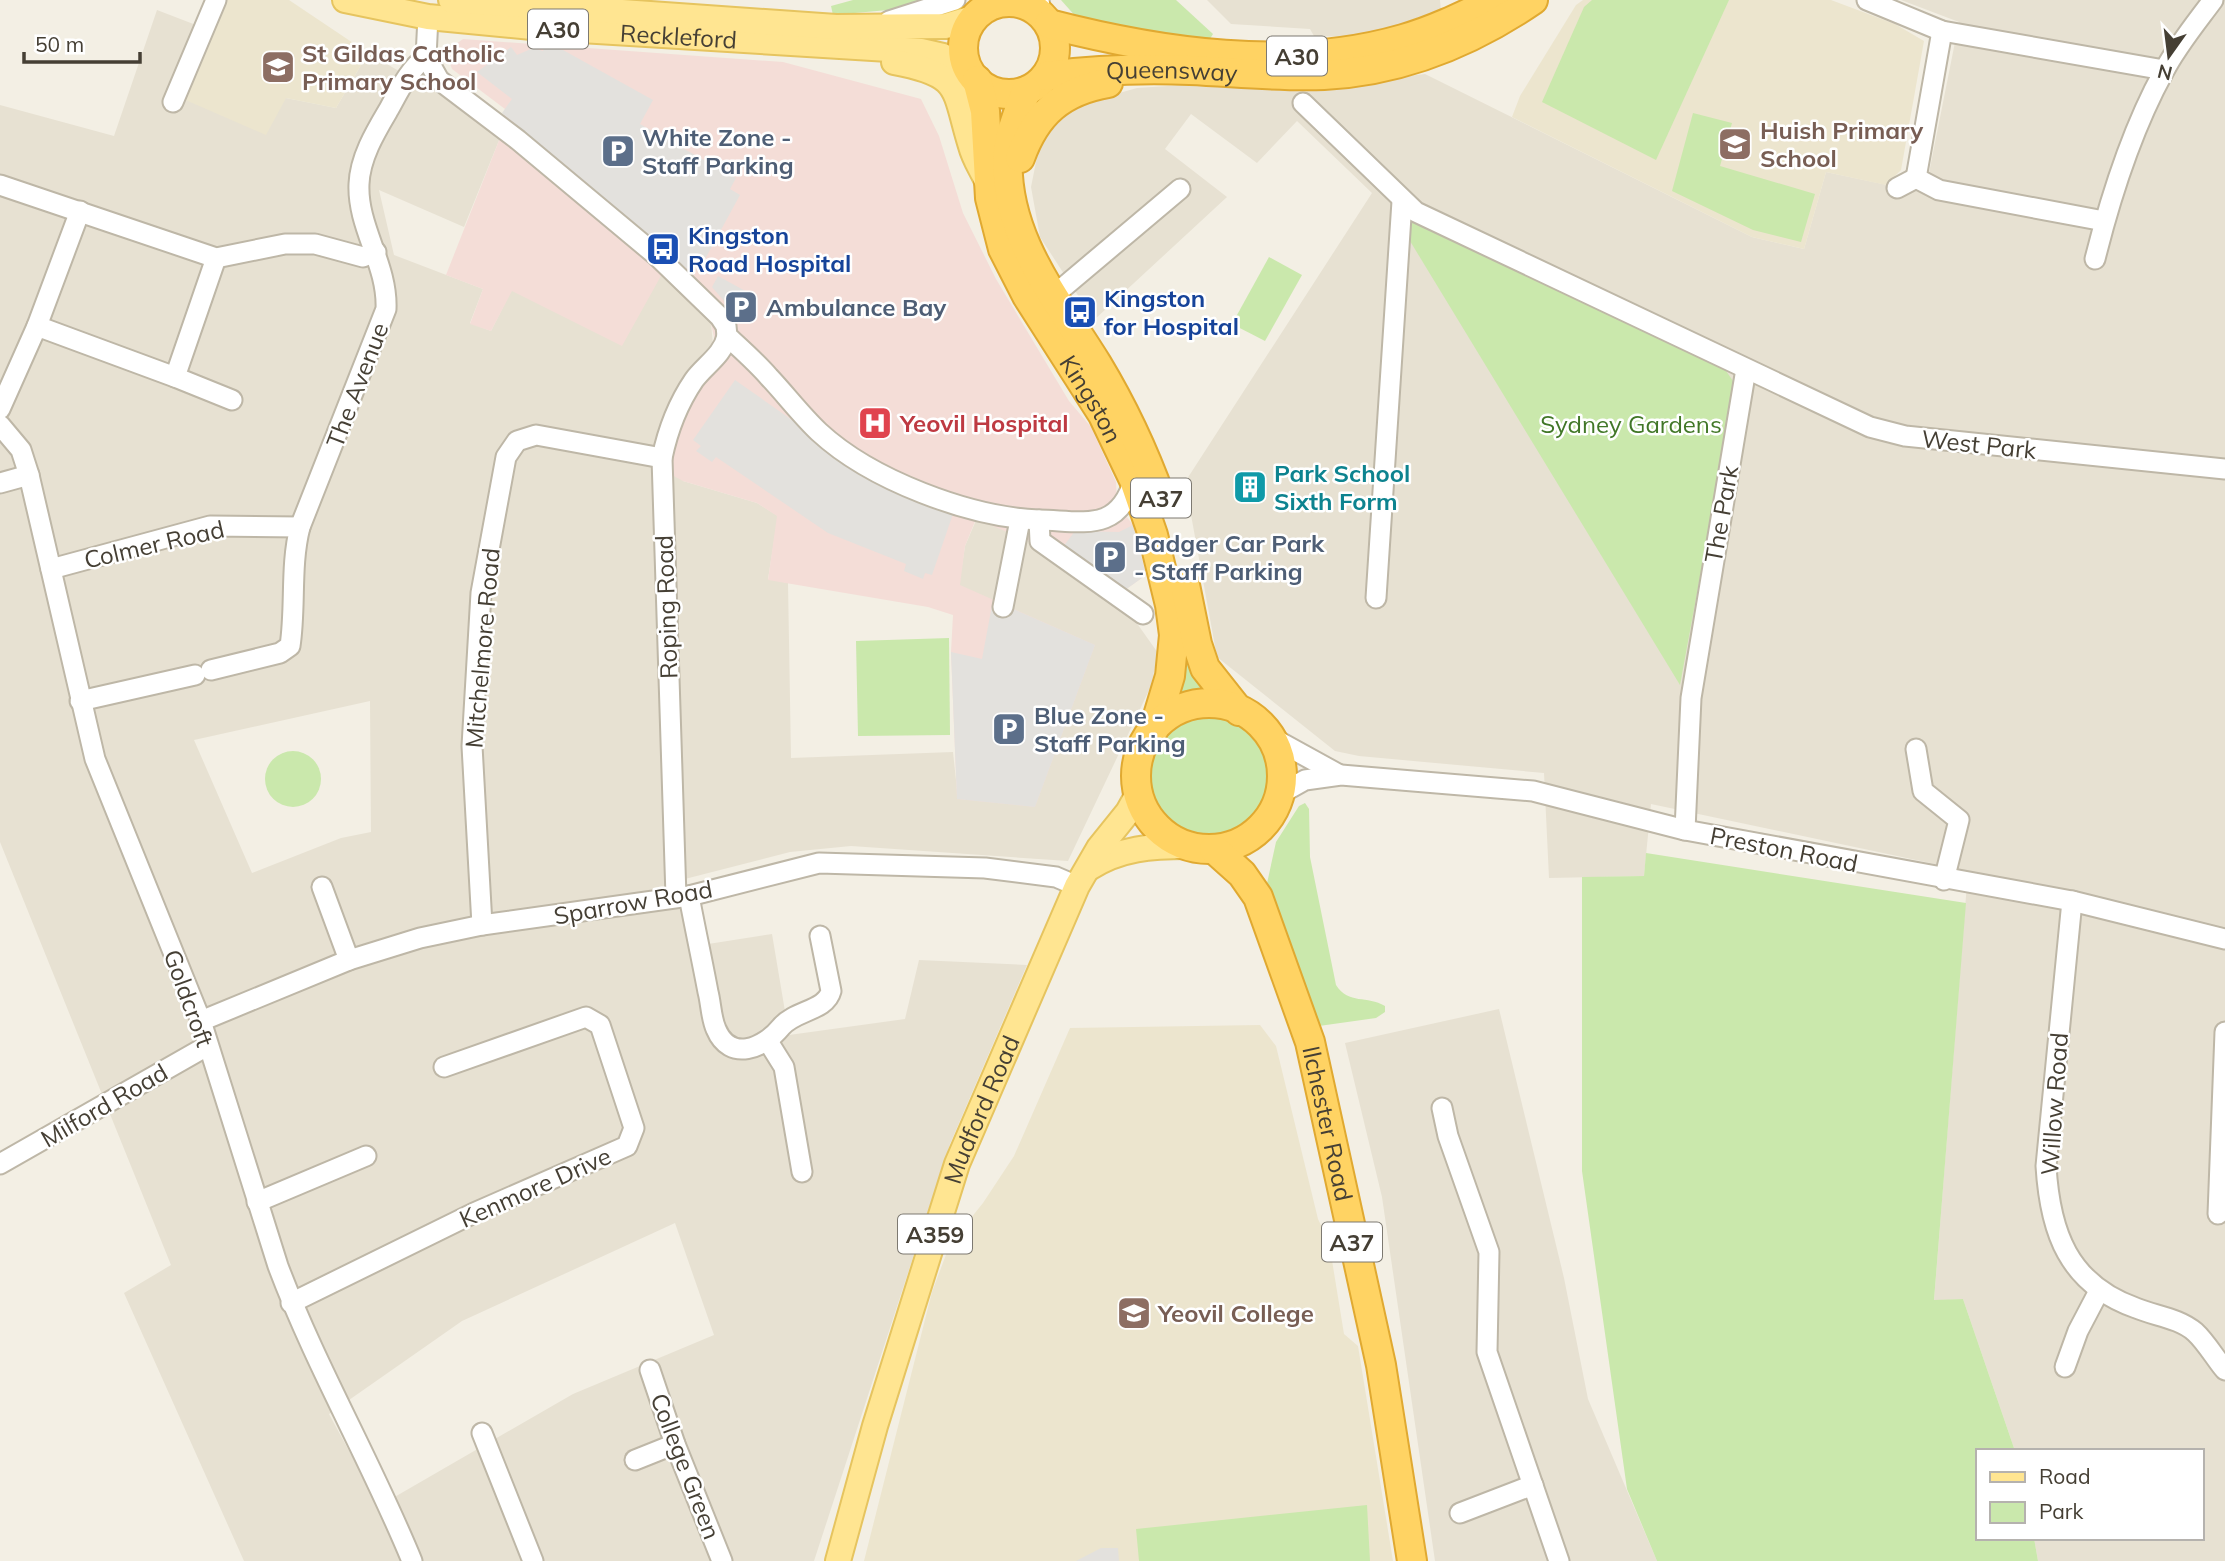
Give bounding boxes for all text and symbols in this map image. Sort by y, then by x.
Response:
road number: A30 [528,10,588,48]
street label: Reckleford [619,17,738,55]
scale bar [24,21,140,65]
north arrow [2134,21,2204,91]
text: 50 m [35,31,84,57]
road number: A30 [1267,36,1327,76]
place label: St Gildas Catholic Primary School [302,38,505,96]
school or university icon: St Gildas Catholic Primary School [259,48,297,86]
street label: Queensway [1105,54,1239,88]
text: N [2155,59,2175,86]
place label: Huish Primary School [1760,115,1924,173]
place label: White Zone - Staff Parking [642,122,794,180]
school or university icon: Huish Primary School [1716,125,1754,163]
parking icon: White Zone - Staff Parking [599,132,637,170]
place label: Kingston Road Hospital [688,220,851,278]
bus stop icon: Kingston Road Hospital [644,230,682,268]
place label: Kingston for Hospital [1104,283,1239,341]
parking icon: Ambulance Bay [722,288,760,326]
place label: Ambulance Bay [766,292,947,322]
bus stop icon: Kingston for Hospital [1061,293,1099,331]
street label: The Avenue [319,318,395,452]
street label: Kingston [1054,349,1129,448]
hospital icon: Yeovil Hospital [856,404,894,442]
place label: Yeovil Hospital [899,408,1069,438]
park label: Sydney Gardens [1540,409,1722,439]
street label: West Park [1920,423,2039,465]
place label: Park School Sixth Form [1274,458,1410,516]
street label: The Park [1698,462,1744,565]
building icon: Park School Sixth Form [1231,468,1269,506]
road number: A37 [1131,478,1191,518]
street label: Colmer Road [81,513,227,575]
place label: Badger Car Park - Staff Parking [1134,528,1325,586]
street label: Roping Road [648,535,684,679]
parking icon: Badger Car Park - Staff Parking [1091,538,1129,576]
street label: Mitchelmore Road [458,547,506,749]
place label: Blue Zone - Staff Parking [1034,700,1186,758]
parking icon: Blue Zone - Staff Parking [990,710,1028,748]
street label: Preston Road [1708,820,1860,878]
street label: Sparrow Road [551,873,715,931]
street label: Goldcroft [158,945,220,1051]
street label: Mudford Road [937,1031,1026,1187]
street label: Willow Road [2034,1031,2074,1177]
street label: Ilchester Road [1296,1043,1360,1204]
street label: Milford Road [35,1057,173,1153]
street label: Kenmore Drive [455,1140,615,1234]
road number: A359 [898,1214,972,1254]
road number: A37 [1322,1222,1382,1261]
school or university icon: Yeovil College [1115,1294,1153,1332]
place label: Yeovil College [1157,1298,1314,1328]
street label: College Green [644,1389,728,1543]
legend [1976,1449,2204,1540]
text: Road [2039,1463,2090,1489]
text: Park [2039,1498,2083,1524]

